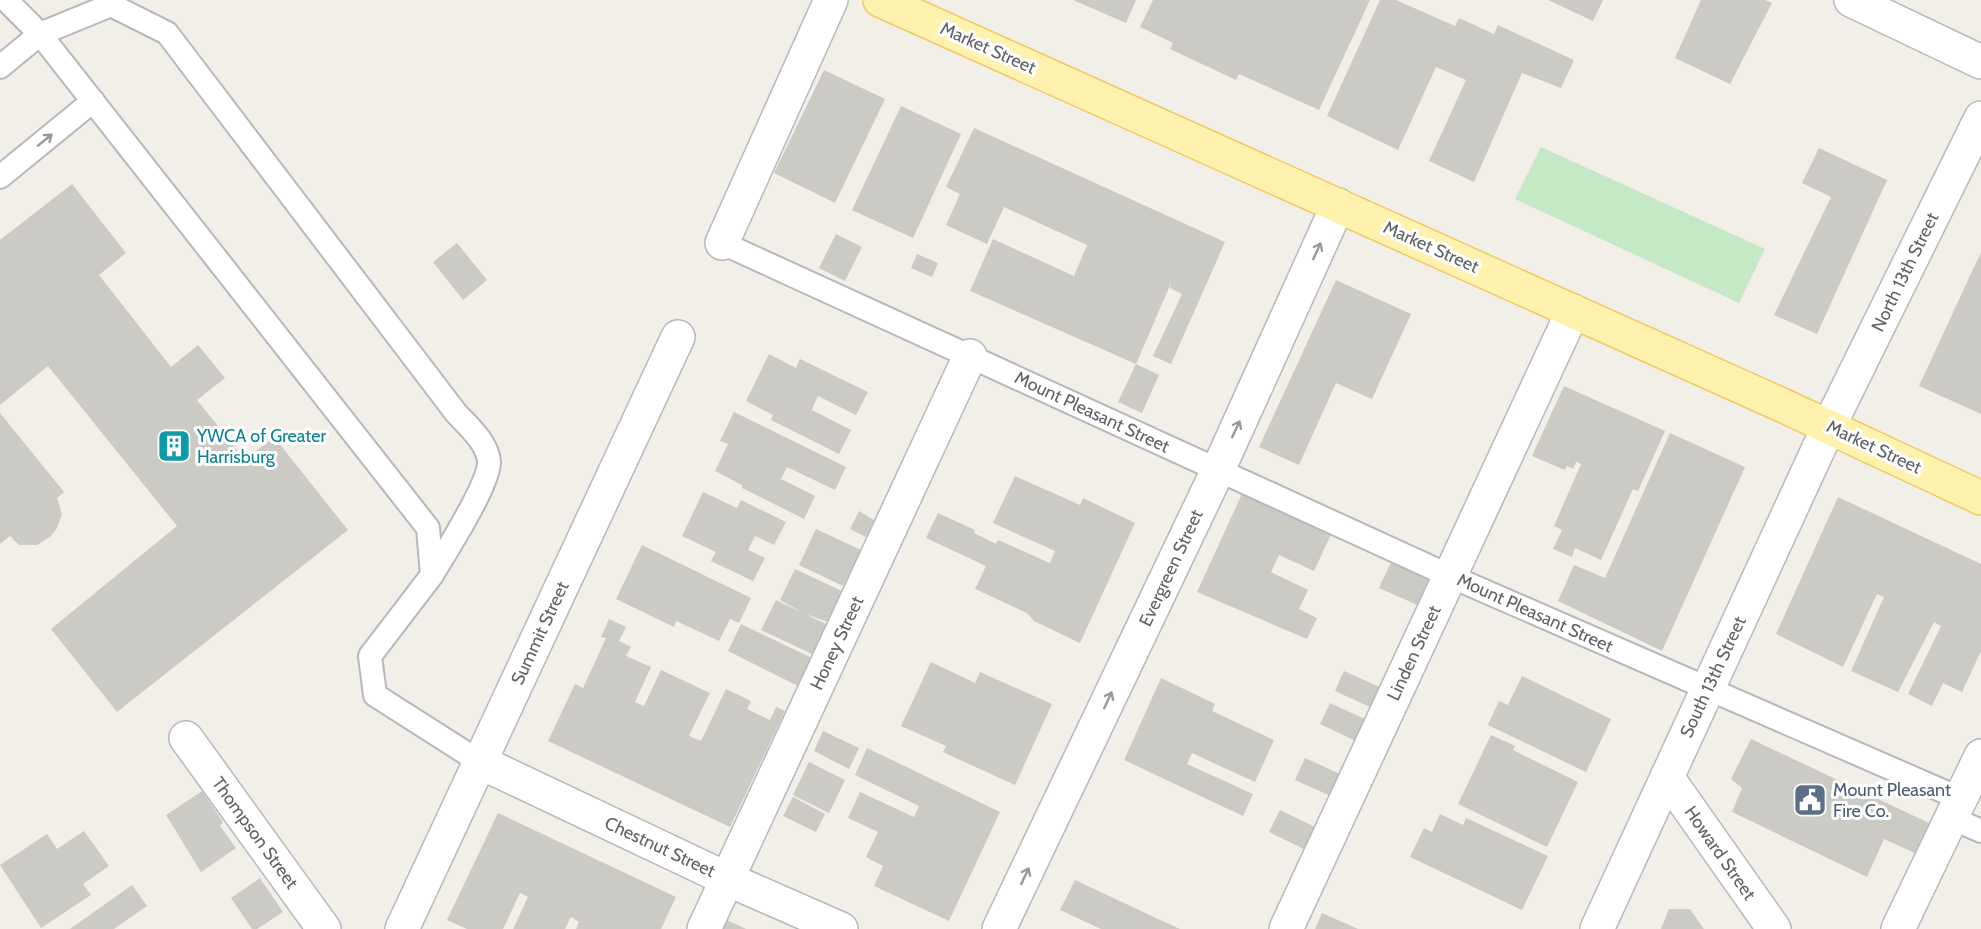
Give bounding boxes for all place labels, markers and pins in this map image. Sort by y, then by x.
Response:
place label: YWCA of Greater Harrisburg [196,425,326,468]
building icon: YWCA of Greater Harrisburg [156,428,192,464]
place label: Mount Pleasant Fire Co. [1833,779,1951,822]
public building icon: Mount Pleasant Fire Co. [1792,782,1828,818]

